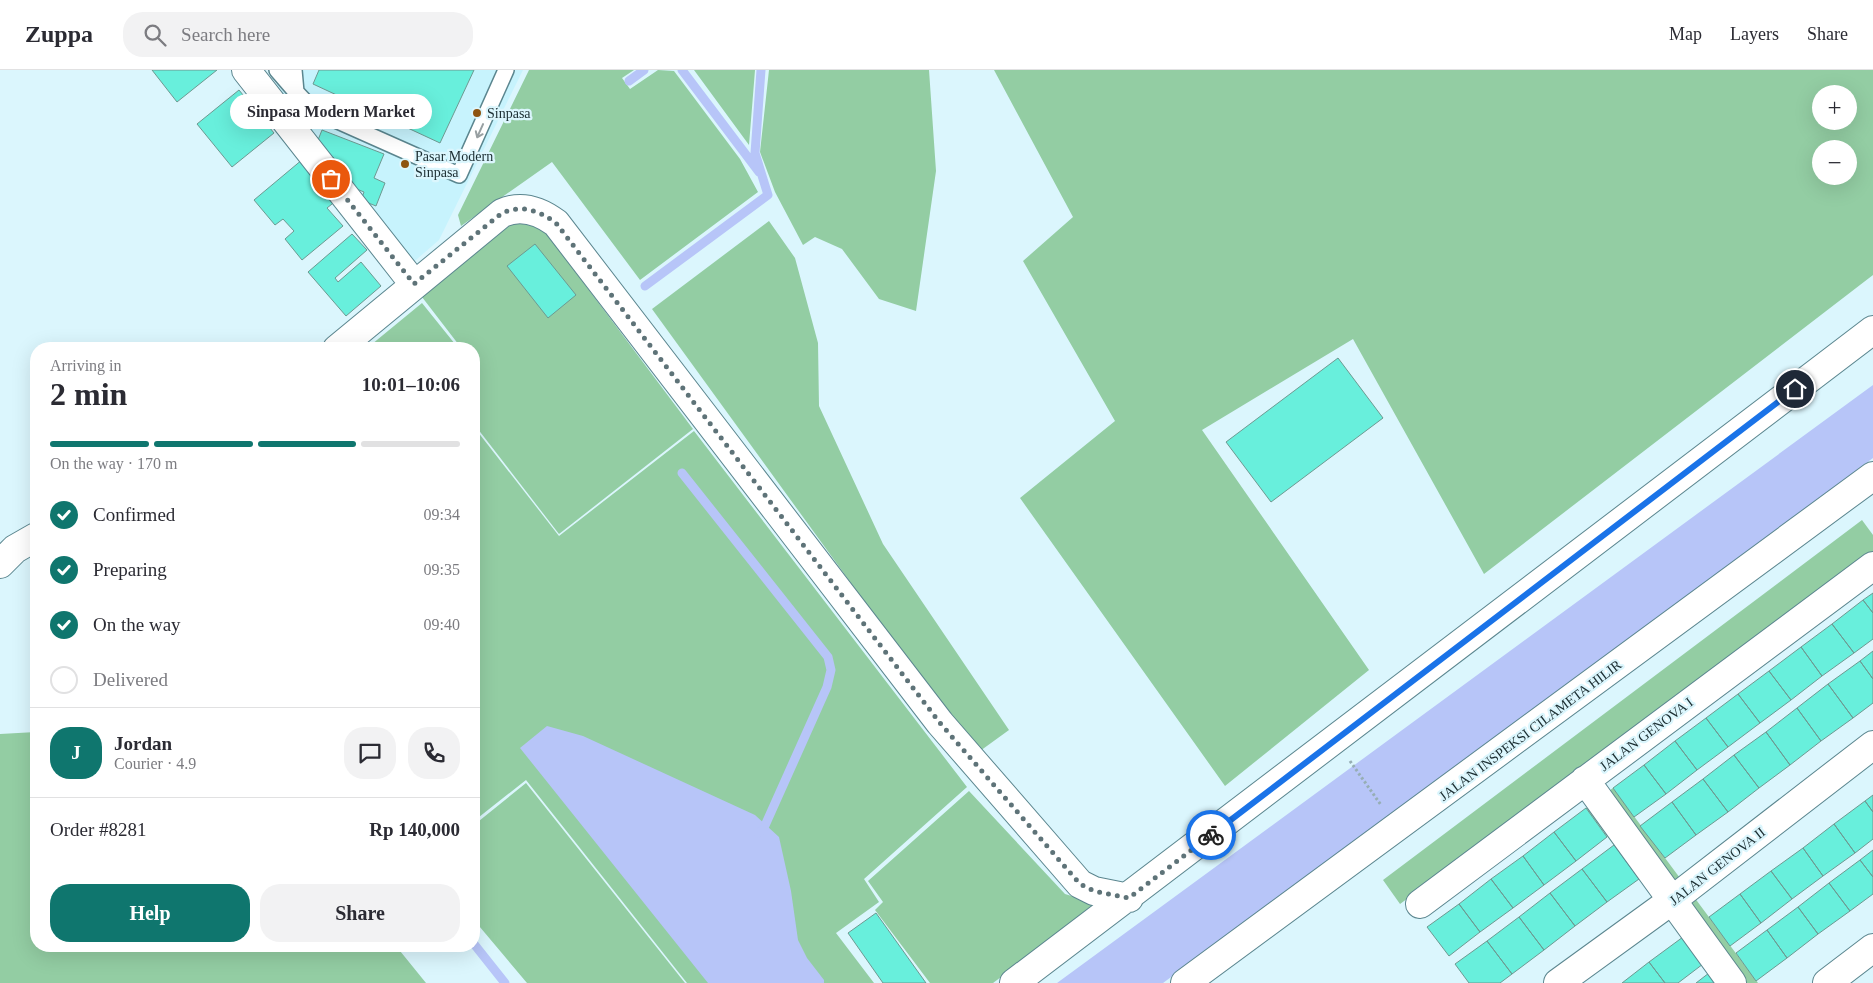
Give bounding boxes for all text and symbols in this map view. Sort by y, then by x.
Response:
search box [123,12,473,57]
text: Zuppa [25,21,93,47]
icon: search [141,21,169,49]
text: Search here [181,24,270,45]
text: Map [1669,24,1702,44]
text: Layers [1730,24,1779,44]
text: Share [1807,24,1848,44]
map controls [1812,85,1857,185]
button: + [1812,85,1857,130]
callout: Sinpasa Modern Market [230,94,432,129]
text: Sinpasa Modern Market [247,103,415,120]
place label: Sinpasa [487,106,531,121]
marker: Sinpasa [471,107,483,119]
one-way arrow [474,123,484,138]
button: − [1812,140,1857,185]
place label: Pasar Modern Sinpasa [415,149,493,180]
pin [310,158,352,200]
marker: Pasar Modern Sinpasa [399,158,411,170]
icon: bag [317,165,345,193]
text: Arriving in [50,357,122,374]
pin [1774,368,1816,410]
text: 10:01–10:06 [362,374,460,395]
icon: home [1781,375,1809,403]
text: 2 min [50,376,127,412]
text: On the way · 170 m [50,455,178,472]
icon: check [50,501,78,529]
text: Confirmed [93,504,175,525]
text: 09:34 [424,506,460,523]
icon: check [50,556,78,584]
text: Preparing [93,559,167,580]
text: 09:35 [424,561,460,578]
icon: check [50,611,78,639]
text: On the way [93,614,181,635]
text: 09:40 [424,616,460,633]
street label: JALAN INSPEKSI CILAMETA HILIR [1436,657,1625,804]
text: Delivered [93,669,168,690]
street label: JALAN GENOVA I [1597,694,1696,774]
button: chat [344,727,396,779]
button: phone [408,727,460,779]
text: Jordan [114,733,172,754]
text: J [71,742,81,763]
text: Courier · 4.9 [114,755,196,772]
courier [1186,810,1236,860]
text: Order #8281 [50,819,147,840]
text: Rp 140,000 [369,819,460,840]
icon: bike [1197,821,1225,849]
street label: JALAN GENOVA II [1667,824,1768,908]
button: Help [50,884,250,942]
button: Share [260,884,460,942]

